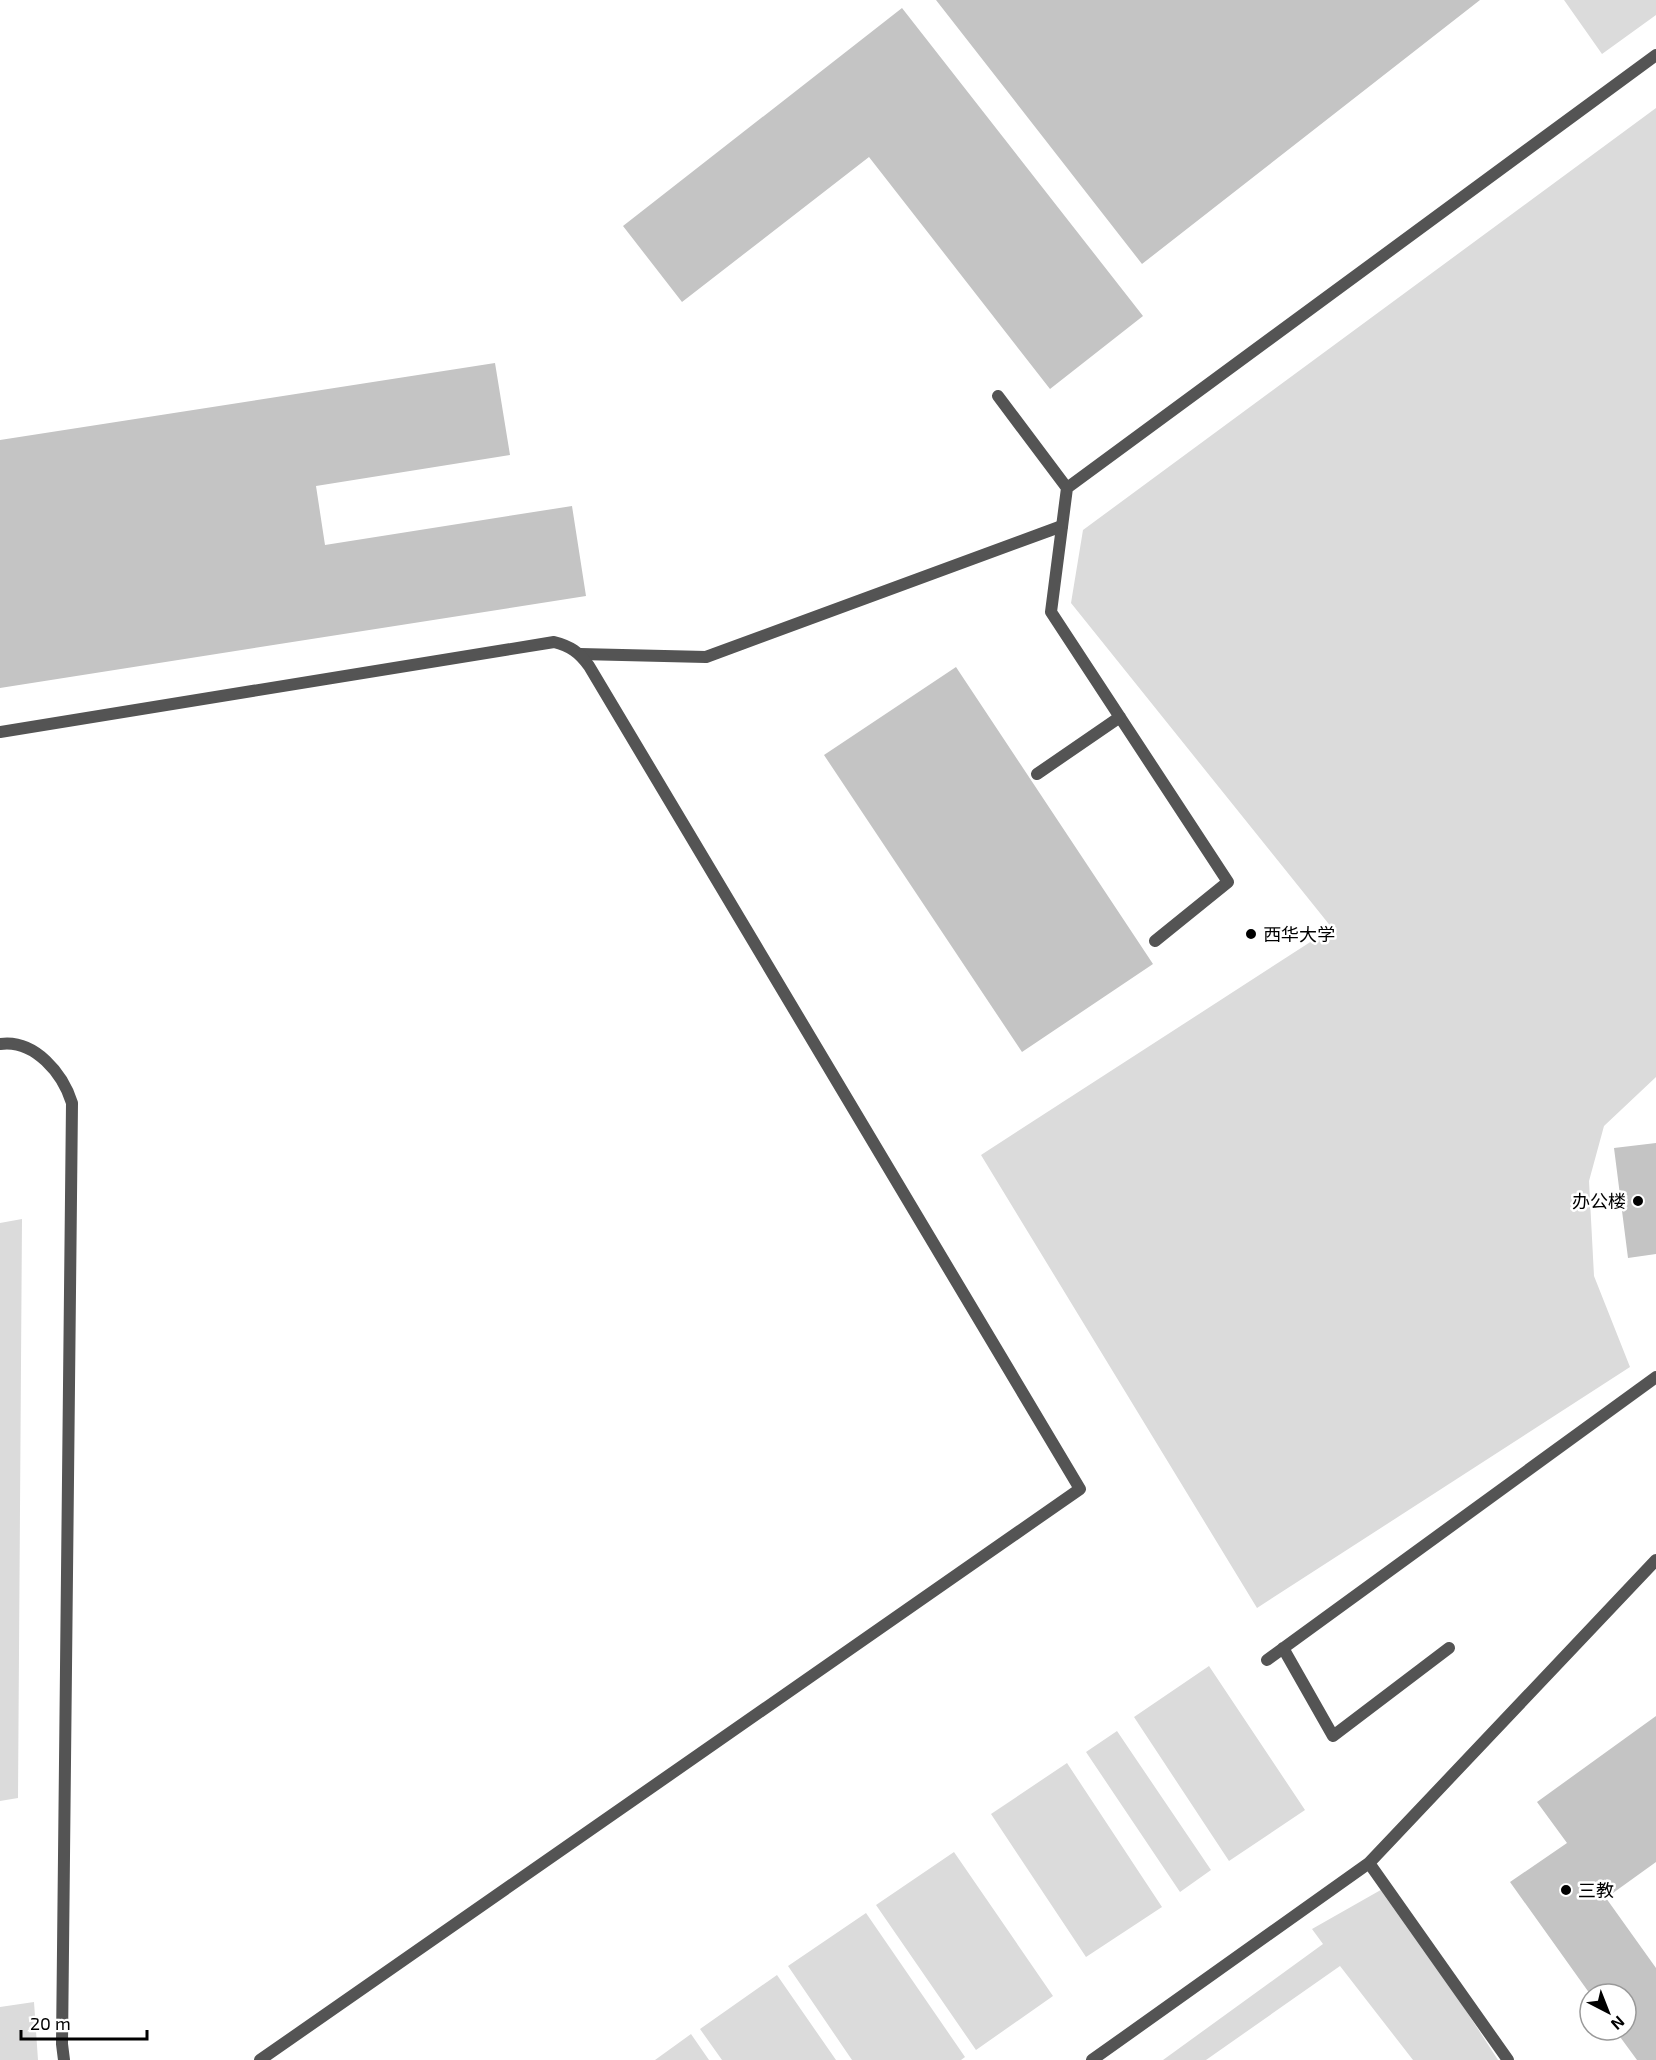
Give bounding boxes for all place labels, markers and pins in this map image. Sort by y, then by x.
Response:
place label: 西华大学 [1263,923,1335,945]
marker: 西华大学 [1244,927,1258,941]
place label: 办公楼 [1572,1190,1626,1212]
marker: 办公楼 [1631,1194,1645,1208]
place label: 三教 [1578,1879,1614,1901]
marker: 三教 [1559,1883,1573,1897]

